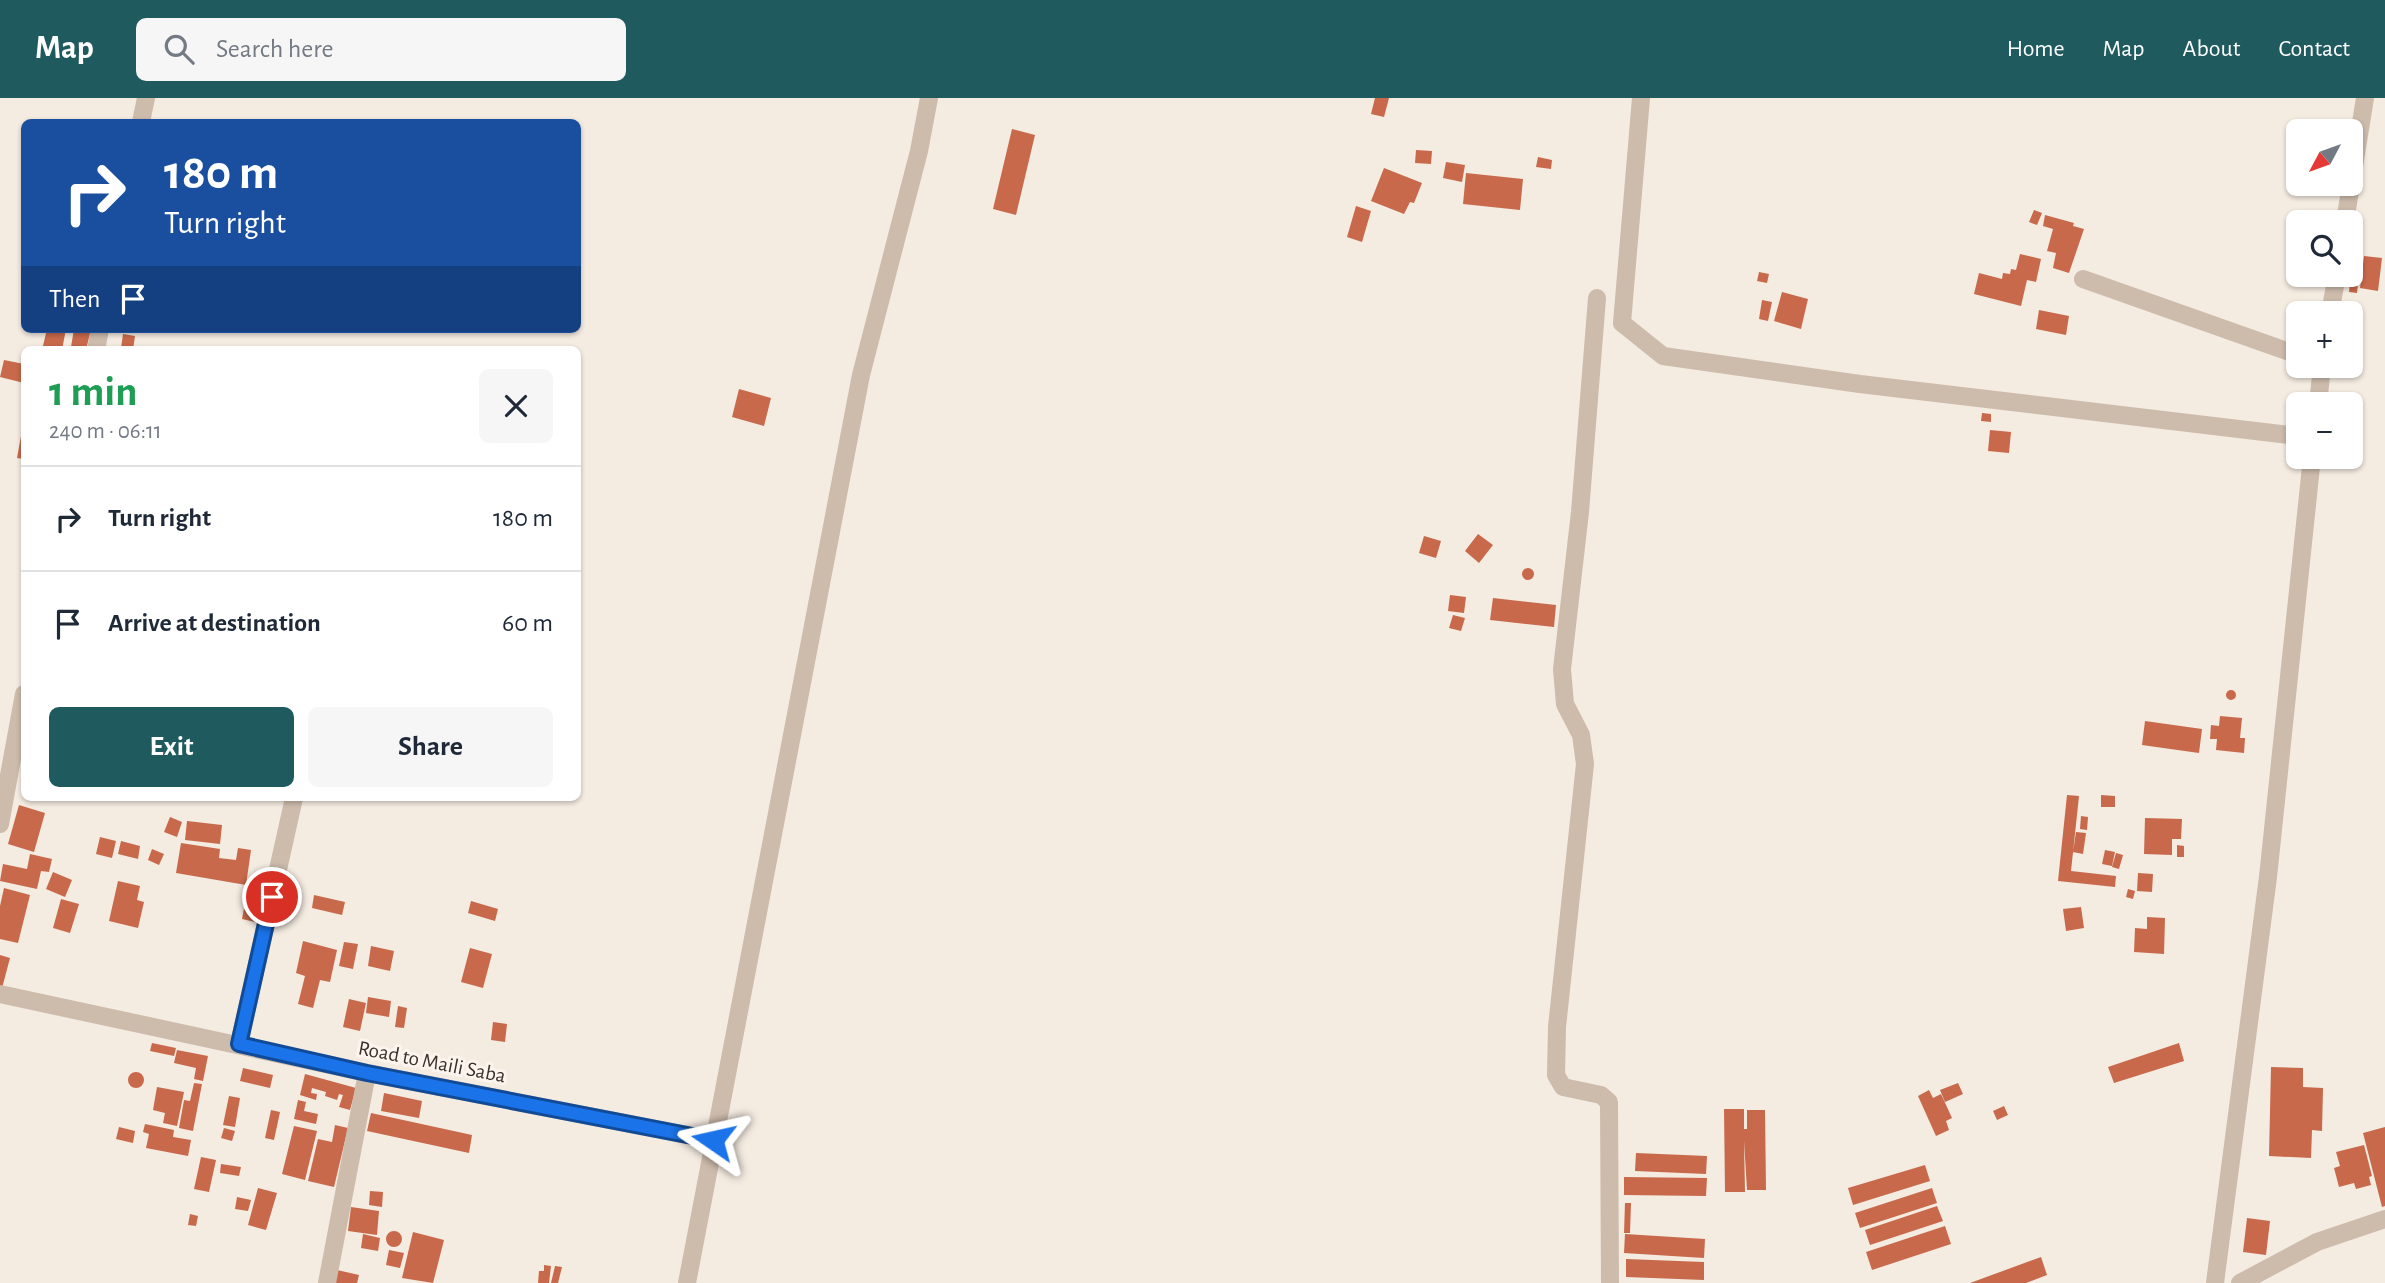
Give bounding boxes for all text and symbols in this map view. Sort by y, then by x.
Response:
search box [136,18,626,81]
icon: search [160,30,198,68]
text: Map [35,32,94,65]
text: Search here [216,36,334,62]
text: Home [2007,37,2065,61]
text: Map [2103,37,2145,61]
text: About [2183,37,2240,61]
text: Contact [2278,37,2350,61]
north arrow [2286,119,2362,196]
map controls [2286,119,2363,469]
icon: right [49,147,140,238]
text: 180 m [164,149,278,198]
text: Turn right [164,207,286,239]
button: search [2286,210,2363,287]
icon: arrive [114,280,152,318]
text: Then [49,286,100,312]
button: + [2286,301,2363,378]
button: close [479,369,553,443]
text: 1 min [49,371,138,413]
button: − [2286,392,2363,469]
text: 240 m · 06:11 [49,420,162,443]
icon: right [49,500,87,538]
text: Turn right [108,505,211,531]
text: 180 m [493,505,553,531]
icon: arrive [49,605,87,643]
text: Arrive at destination [108,610,321,636]
text: 60 m [502,610,553,636]
button: Exit [49,707,294,787]
button: Share [308,707,553,787]
pin [242,867,302,927]
icon: arrive [253,878,291,916]
street label: Road to Maili Saba [356,1037,508,1087]
position arrow [676,1103,750,1177]

